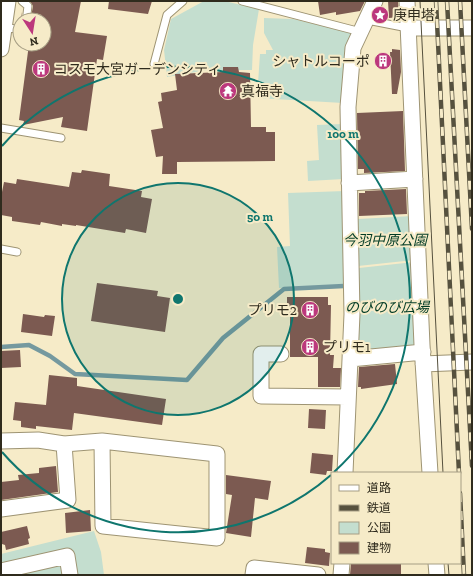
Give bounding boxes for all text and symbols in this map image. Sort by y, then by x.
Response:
place icon: 庚申塔 [370,5,390,25]
place label: 庚申塔 [393,7,435,24]
north arrow [12,12,52,52]
text: N [28,34,39,49]
building icon: シャトルコーポ [373,51,393,71]
place label: シャトルコーポ [272,53,370,70]
building icon: コスモ大宮ガーデンシティ [31,59,51,79]
place label: コスモ大宮ガーデンシティ [54,61,221,78]
temple icon: 真福寺 [218,81,238,101]
place label: 真福寺 [241,83,283,100]
text: 100 m [327,127,359,141]
text: 50 m [247,210,273,224]
park label: 今羽中原公園 [343,232,429,249]
centre of rings [171,292,185,306]
park label: のびのび広場 [345,299,431,316]
building icon: プリモ2 [300,300,320,320]
place label: プリモ2 [248,302,297,319]
building icon: プリモ1 [300,337,320,357]
place label: プリモ1 [323,339,371,356]
legend [331,472,461,564]
text: 道路 [367,481,391,495]
text: 鉄道 [367,501,391,515]
text: 公園 [367,521,391,535]
text: 建物 [367,541,391,555]

